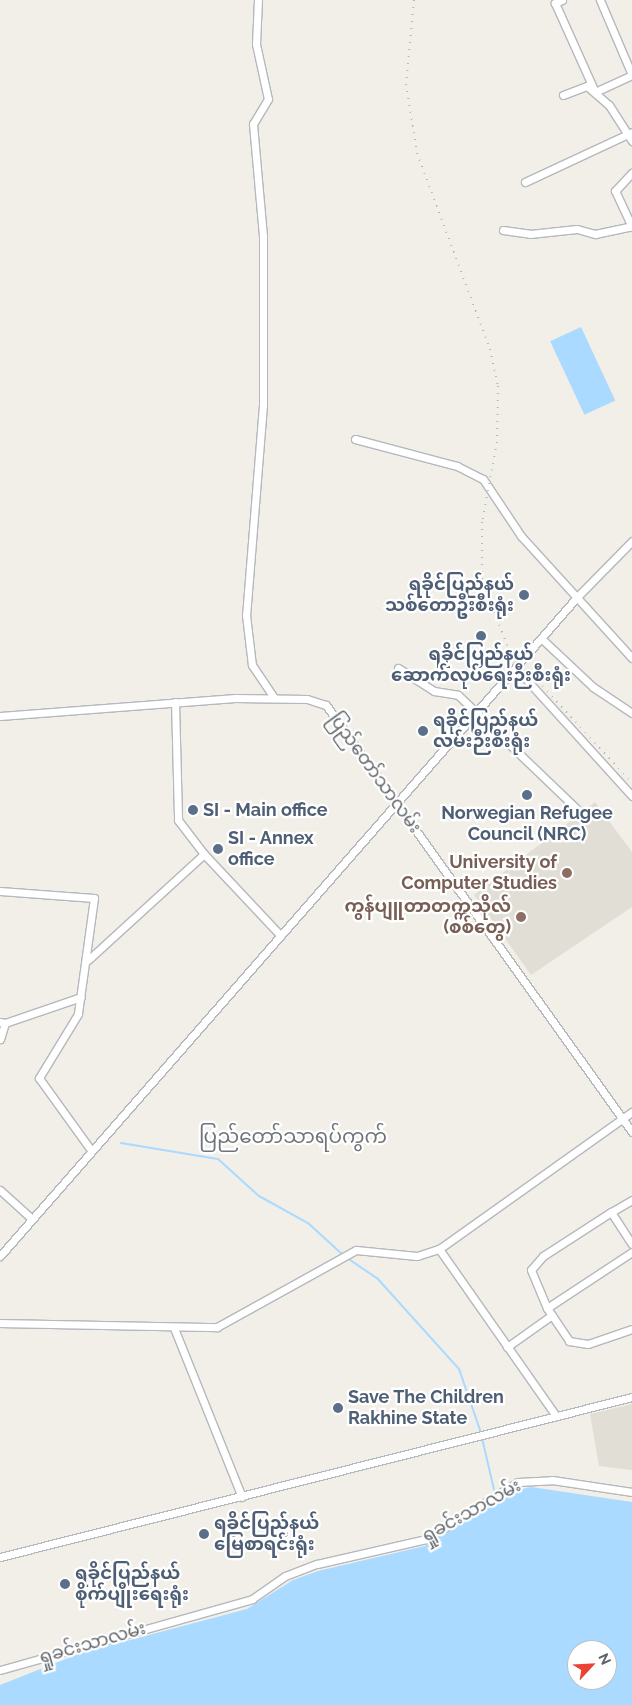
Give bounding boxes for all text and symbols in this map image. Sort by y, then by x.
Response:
place label: ရခိုင်ပြည်နယ် သစ်တောဦးစီးရုံး [385,574,514,616]
marker: ရခိုင်ပြည်နယ် သစ်တောဦးစီးရုံး [518,589,530,601]
marker: ရခိုင်ပြည်နယ် ဆောက်လုပ်ရေးဉီးစီးရုံး [475,630,487,642]
place label: ရခိုင်ပြည်နယ် ဆောက်လုပ်ရေးဉီးစီးရုံး [391,644,571,686]
street label: ပြည်တော်သာလမ်း [324,709,426,837]
place label: ရခိုင်ပြည်နယ် လမ်းဉီးစီးရုံး [433,710,538,752]
marker: ရခိုင်ပြည်နယ် လမ်းဉီးစီးရုံး [417,725,429,737]
marker: Norwegian Refugee Council (NRC) [521,789,533,801]
place label: SI - Main office [203,799,328,821]
place label: Norwegian Refugee Council (NRC) [441,803,613,846]
marker: SI - Main office [187,804,199,816]
place label: SI - Annex office [228,828,314,871]
marker: SI - Annex office [212,843,224,855]
place label: University of Computer Studies [401,852,557,894]
marker: University of Computer Studies [561,867,573,879]
place label: ကွန်ပျူတာတက္ကသိုလ် (စစ်တွေ) [345,896,511,939]
marker: ကွန်ပျူတာတက္ကသိုလ် (စစ်တွေ) [515,911,527,923]
district label: ပြည်တော်သာရပ်ကွက် [199,1124,387,1148]
place label: Save The Children Rakhine State [348,1387,504,1430]
marker: Save The Children Rakhine State [332,1402,344,1414]
street label: ရှုခင်းသာလမ်း [417,1475,525,1547]
place label: ရခိုင်ပြည်နယ် မြေစာရင်းရုံး [214,1513,319,1556]
marker: ရခိုင်ပြည်နယ် မြေစာရင်းရုံး [198,1528,210,1540]
place label: ရခိုင်ပြည်နယ် စိုက်ပျိုးရေးရုံး [75,1563,189,1606]
marker: ရခိုင်ပြည်နယ် စိုက်ပျိုးရေးရုံး [59,1578,71,1590]
street label: ရှုခင်းသာလမ်း [36,1617,148,1669]
north arrow [567,1640,617,1690]
text: N [595,1651,614,1667]

